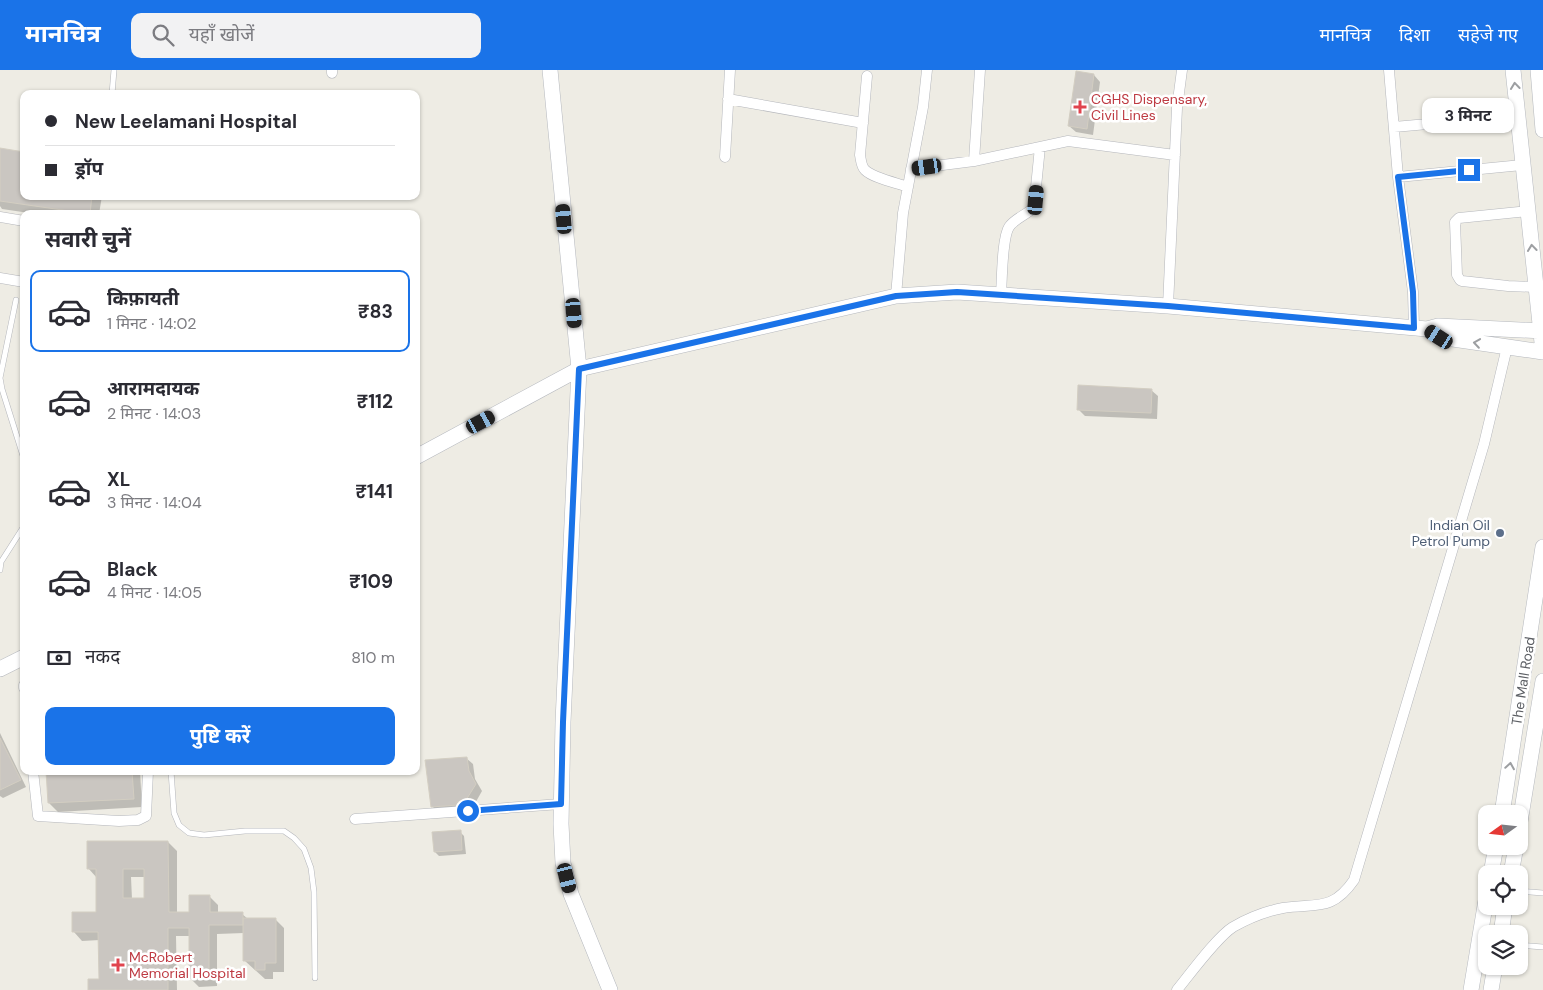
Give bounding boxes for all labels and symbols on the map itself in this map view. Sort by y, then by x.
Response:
one-way arrow [1509,82,1520,90]
place label: CGHS Dispensary, Civil Lines [1091,90,1208,124]
callout: 3 मिनट [1423,98,1515,132]
marker: CGHS Dispensary, Civil Lines [1073,100,1087,114]
car [911,157,942,177]
route end [1458,159,1480,181]
car [1027,184,1044,216]
car [555,203,572,235]
one-way arrow [1527,244,1538,252]
car [565,297,582,329]
car [1422,323,1455,351]
one-way arrow [1473,339,1482,349]
car [464,408,497,436]
place label: Indian Oil Petrol Pump [1412,516,1490,550]
marker: Indian Oil Petrol Pump [1494,527,1506,539]
street label: The Mall Road [1507,635,1539,727]
one-way arrow [1504,761,1514,770]
route start [457,800,479,822]
north arrow [1478,805,1528,855]
car [556,862,577,894]
place label: McRobert Memorial Hospital [129,948,246,982]
marker: McRobert Memorial Hospital [111,958,125,972]

